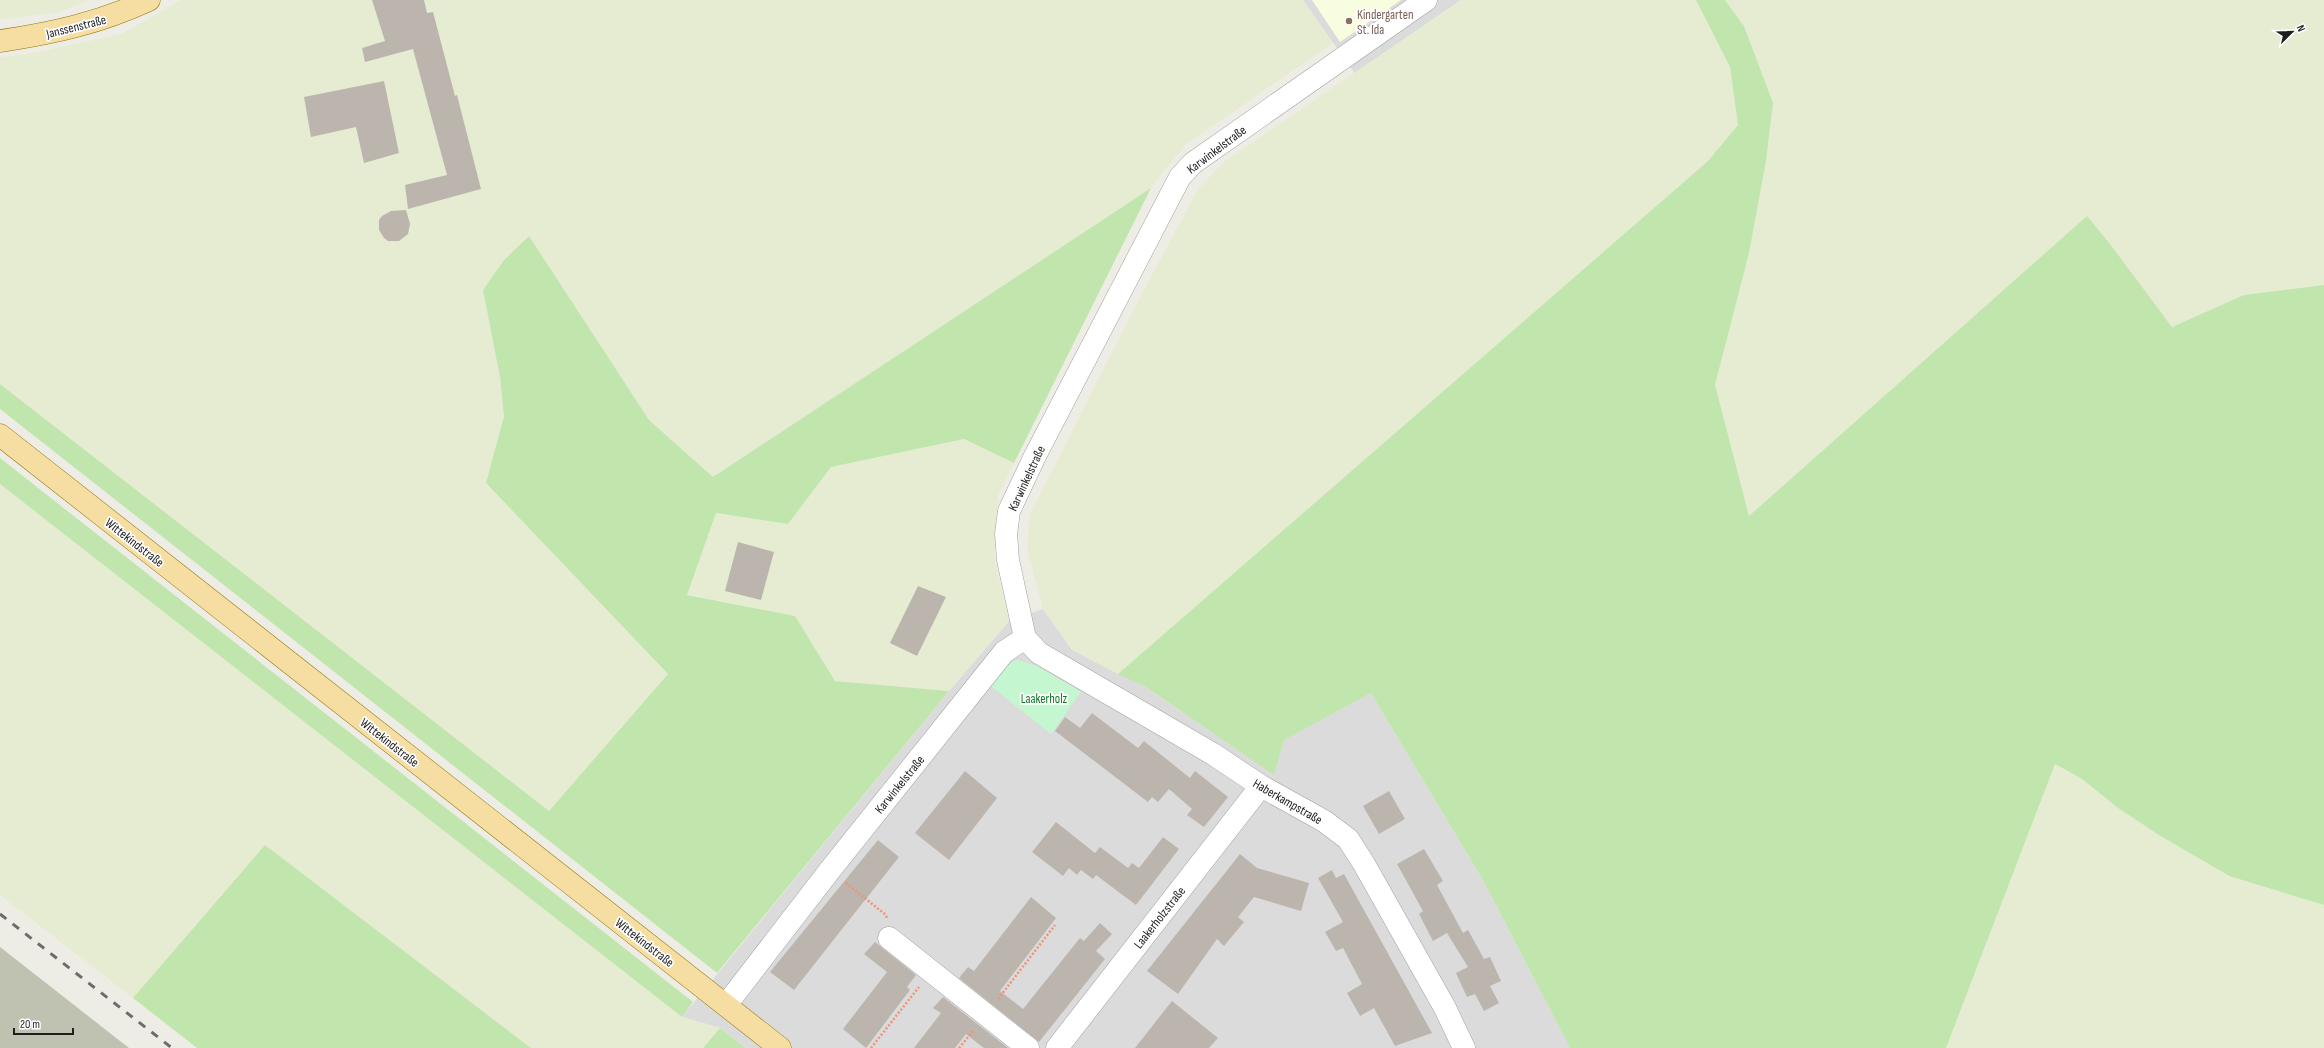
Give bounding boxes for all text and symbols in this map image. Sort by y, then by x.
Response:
place label: Kindergarten St. Ida [1357,7,1414,38]
street label: Janssenstraße [44,12,108,42]
north arrow [2272,12,2312,52]
marker: Kindergarten St. Ida [1344,16,1354,26]
text: N [2294,23,2308,34]
street label: Karwinkelstraße [1184,122,1249,177]
street label: Karwinkelstraße [1005,443,1049,514]
street label: Wittekindstraße [102,515,167,571]
park label: Laakerholz [1021,691,1068,707]
street label: Wittekindstraße [357,715,422,771]
street label: Karwinkelstraße [871,752,928,817]
street label: Haberkampstraße [1250,776,1325,828]
street label: Laakerholzstraße [1131,883,1189,952]
street label: Wittekindstraße [612,915,677,971]
scale bar [14,1010,73,1036]
text: 20 m [20,1017,40,1032]

